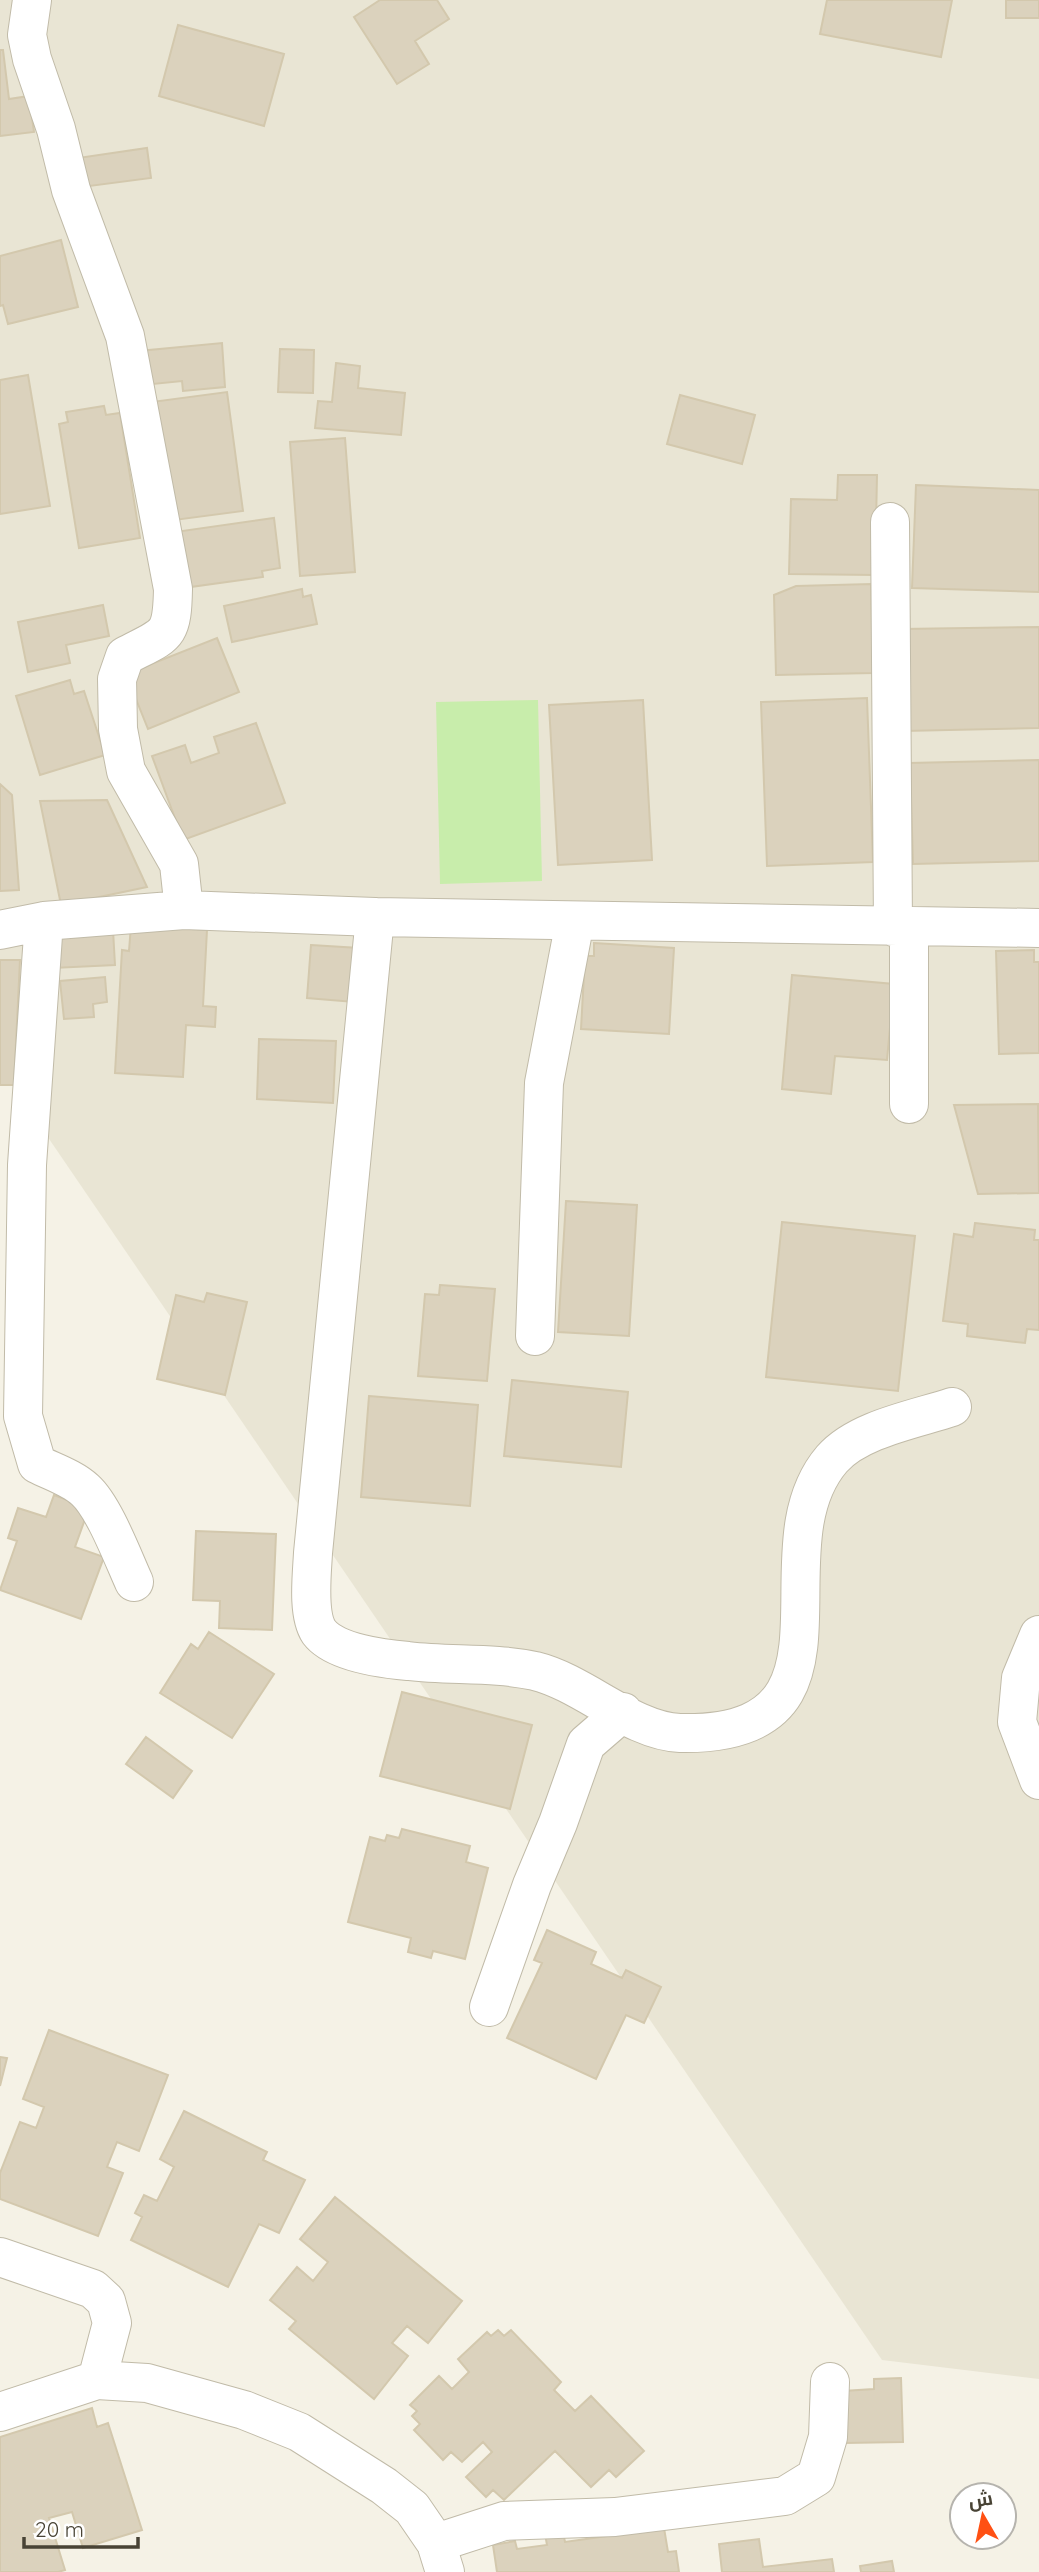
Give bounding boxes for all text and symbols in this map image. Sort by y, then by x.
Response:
north arrow [948,2481,1018,2551]
text: ش [966,2485,994,2513]
scale bar [24,2506,138,2550]
text: 20 m [35,2516,84,2542]

